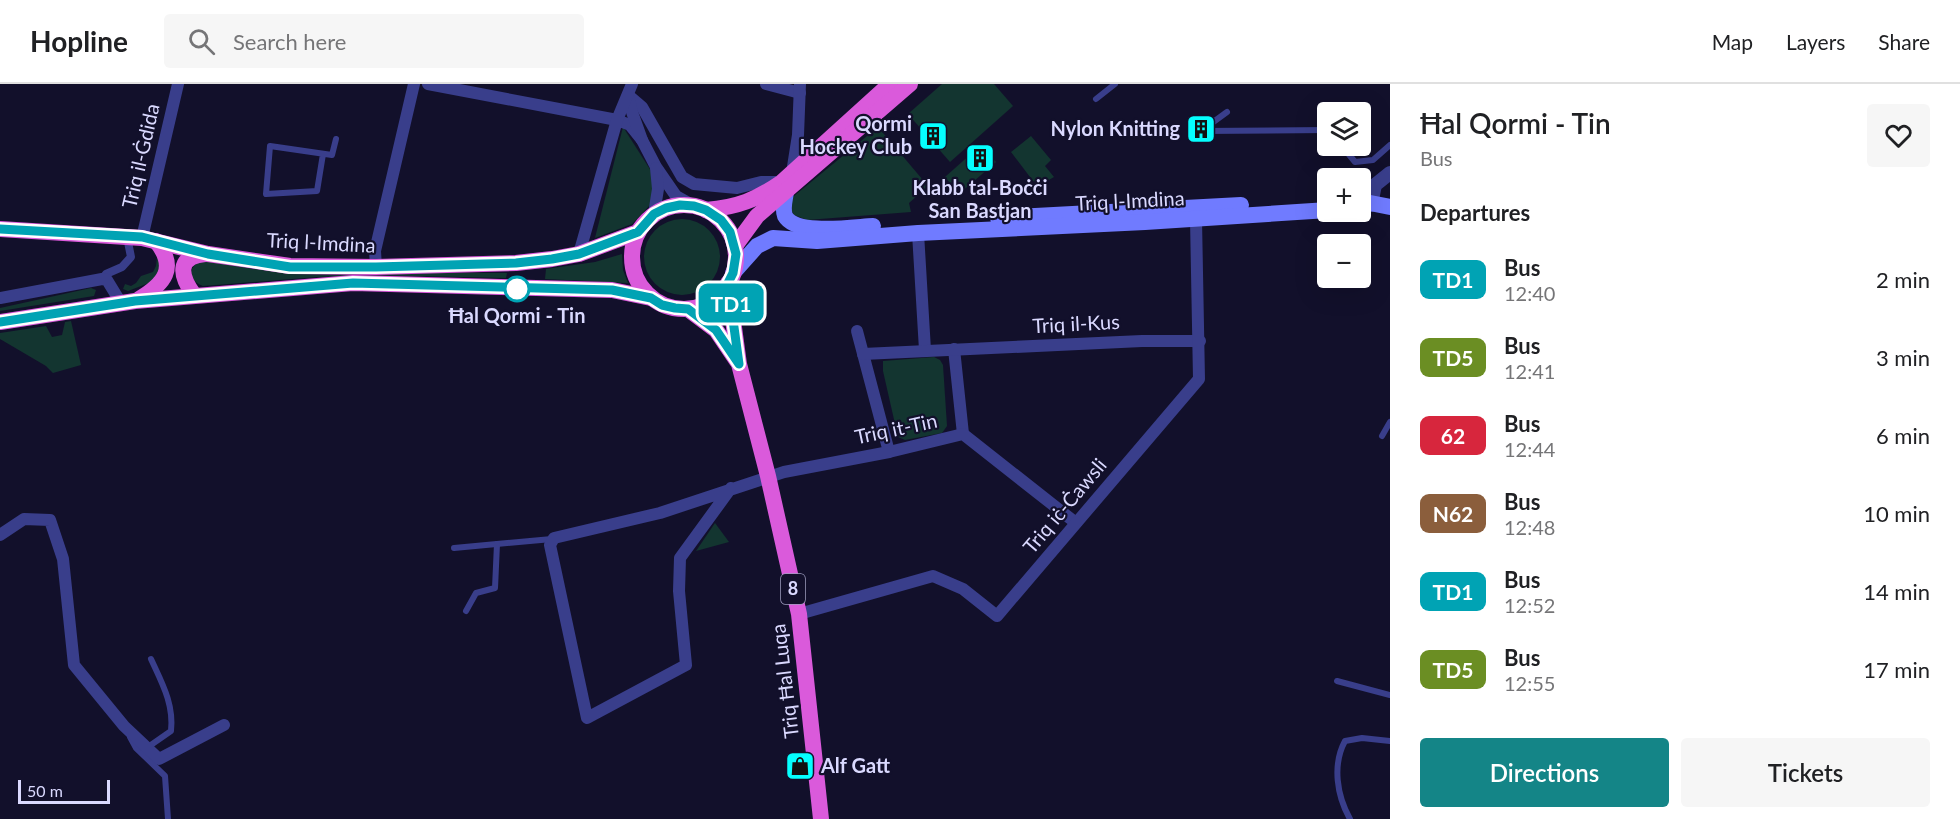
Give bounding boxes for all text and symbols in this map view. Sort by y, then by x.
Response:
search box [164,14,584,68]
text: Hopline [30,24,128,58]
icon: search [185,25,218,58]
text: Search here [233,28,346,55]
text: Map [1712,29,1753,54]
text: Layers [1786,29,1845,54]
text: Share [1878,29,1930,54]
street label: Triq il-Ġdida [116,101,164,210]
map controls [1317,102,1371,288]
button: layers [1317,102,1371,156]
button: heart [1867,104,1930,167]
text: Ħal Qormi - Tin [1420,106,1611,140]
place label: Qormi Hockey Club [799,111,912,158]
building icon: Nylon Knitting [1185,113,1217,145]
place label: Nylon Knitting [1050,116,1180,140]
building icon: Qormi Hockey Club [917,120,949,152]
building icon: Klabb tal-Boċċi San Bastjan [964,142,996,174]
text: Bus [1420,146,1453,170]
button: + [1317,168,1371,222]
place label: Klabb tal-Boċċi San Bastjan [912,175,1048,222]
street label: Triq l-Imdina [1075,185,1185,215]
text: Departures [1420,199,1530,226]
street label: Triq l-Imdina [266,227,376,257]
button: − [1317,234,1371,288]
text: Bus [1504,254,1540,281]
text: 2 min [1876,266,1930,293]
text: TD1 [1433,267,1473,292]
marker: Ħal Qormi - Tin [504,276,530,302]
text: 12:40 [1504,281,1555,305]
line badge: TD1 [696,284,765,322]
text: TD1 [711,291,751,316]
place label: Ħal Qormi - Tin [449,303,585,327]
street label: Triq il-Kus [1032,309,1120,337]
text: Bus [1504,332,1540,359]
text: 3 min [1876,344,1930,371]
text: TD5 [1433,345,1473,370]
text: 12:41 [1504,359,1555,383]
street label: Triq it-Tin [852,408,939,448]
text: Bus [1504,410,1540,437]
text: 6 min [1876,422,1930,449]
text: 62 [1441,423,1465,448]
text: 12:44 [1504,437,1555,461]
street label: Triq iċ-Ċawsli [1018,453,1111,558]
text: Bus [1504,488,1540,515]
text: 10 min [1863,500,1930,527]
text: N62 [1433,501,1473,526]
text: 12:48 [1504,515,1555,539]
text: Bus [1504,566,1540,593]
road number: 8 [781,574,805,604]
text: 14 min [1863,578,1930,605]
text: TD1 [1433,579,1473,604]
text: 12:52 [1504,593,1555,617]
street label: Triq Ħal Luqa [765,623,803,740]
text: Bus [1504,644,1540,671]
text: 17 min [1863,656,1930,683]
text: TD5 [1433,657,1473,682]
text: 12:55 [1504,671,1555,695]
button: Directions [1420,738,1669,807]
button: Tickets [1681,738,1930,807]
shop icon: Alf Gatt [784,750,816,782]
place label: Alf Gatt [820,753,890,777]
scale bar [18,777,110,804]
text: 50 m [27,781,63,800]

